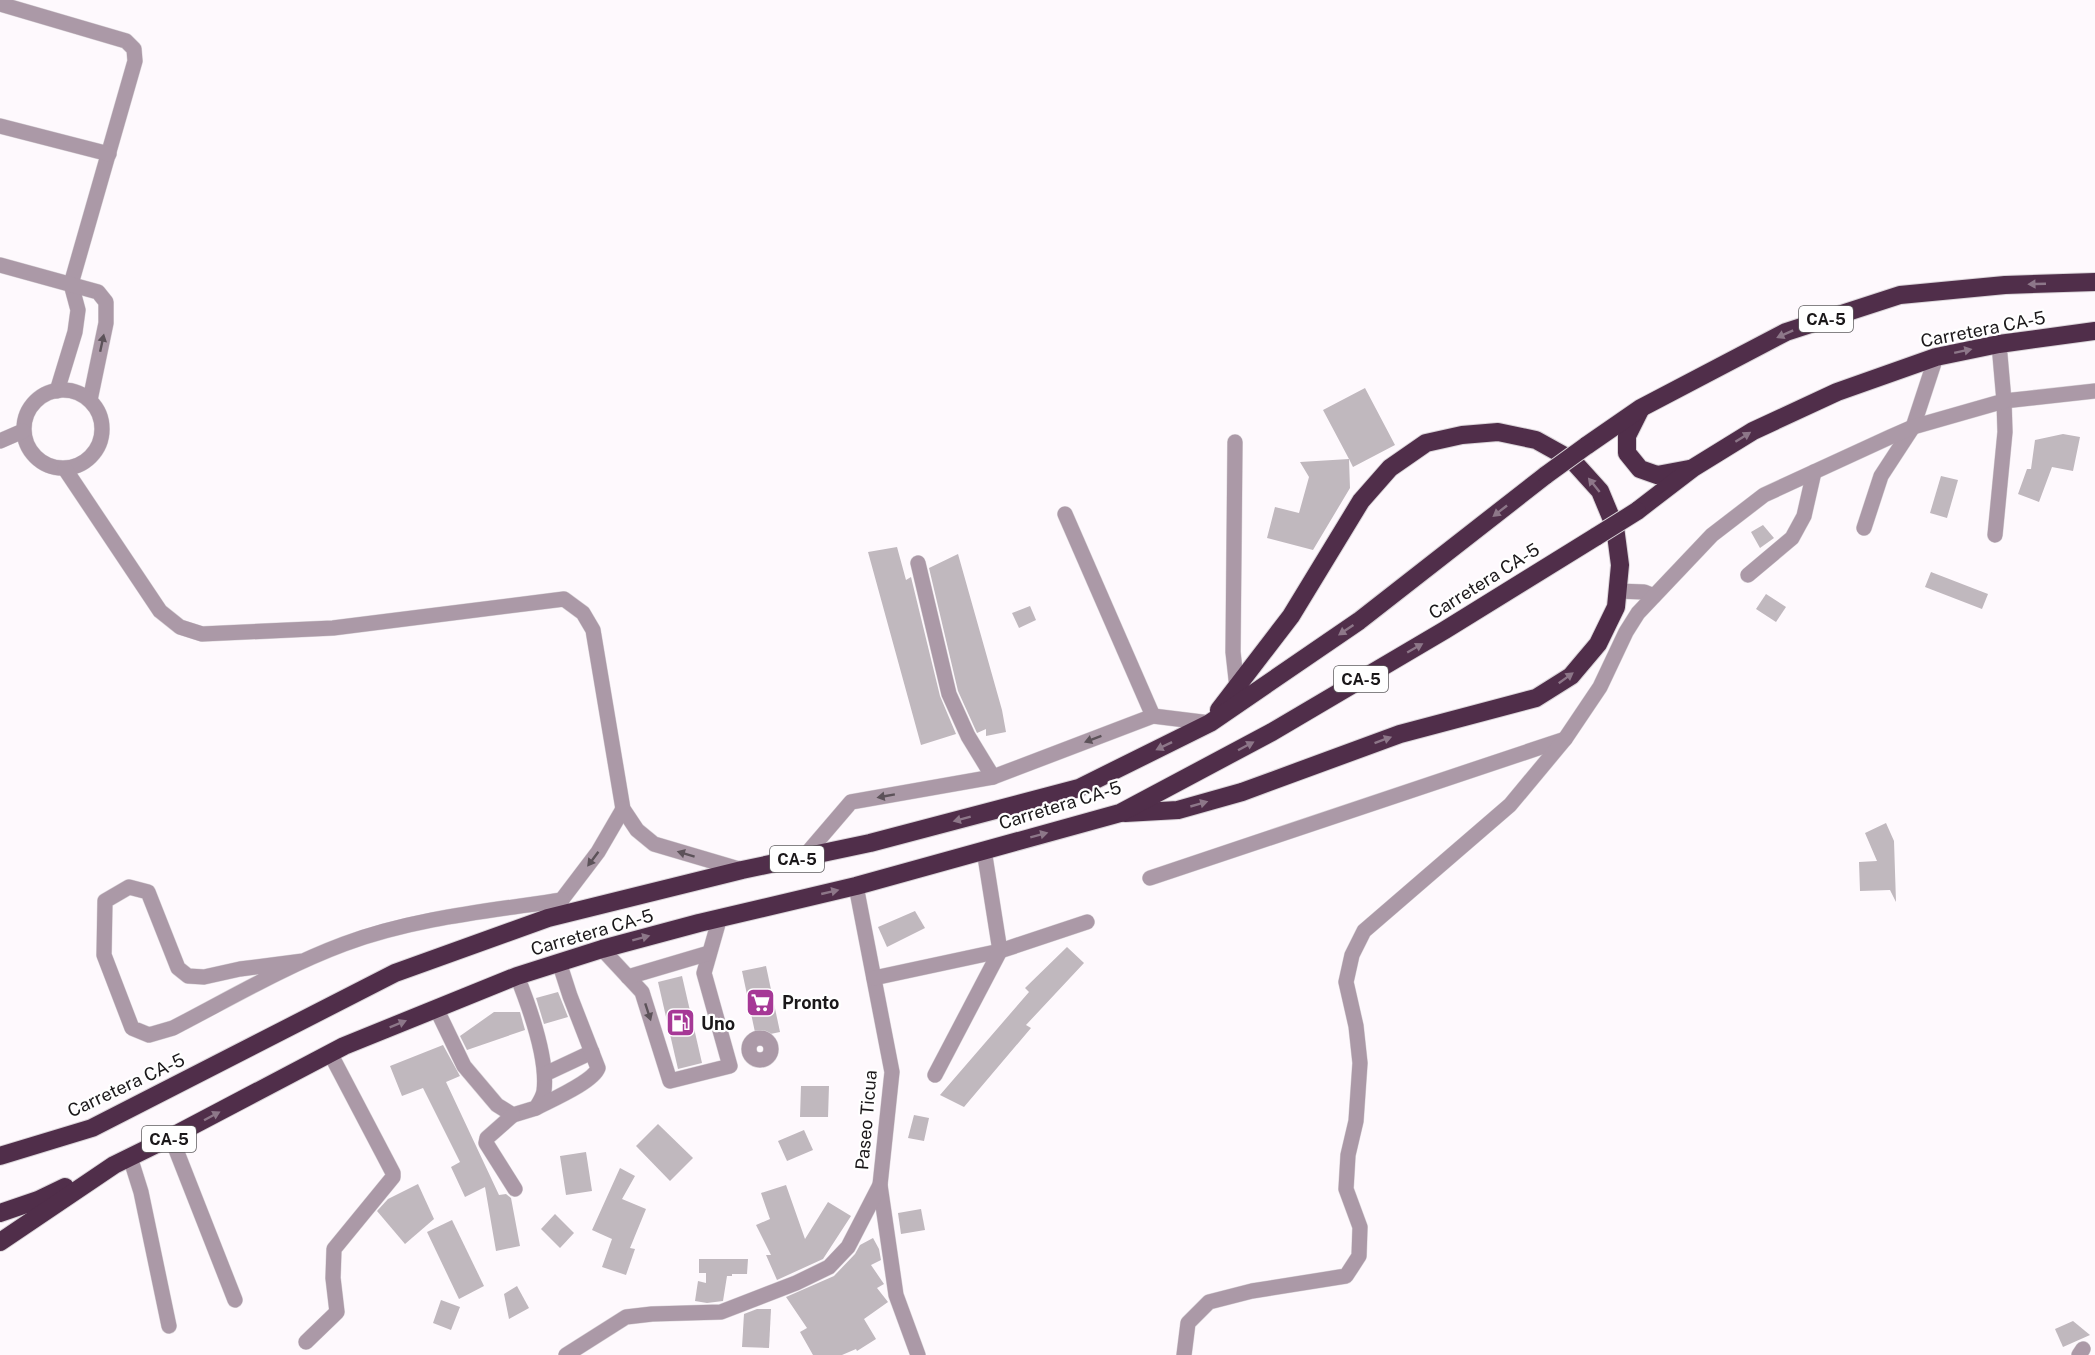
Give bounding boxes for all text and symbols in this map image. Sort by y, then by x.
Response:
one-way arrow [2027,280,2046,289]
road number: CA-5 [1799,306,1853,332]
street label: Carretera CA-5 [1919,307,2047,351]
one-way arrow [1776,329,1794,339]
one-way arrow [98,333,107,352]
one-way arrow [1954,346,1972,356]
one-way arrow [1735,432,1751,443]
one-way arrow [1588,477,1601,493]
one-way arrow [1492,504,1508,517]
street label: Carretera CA-5 [1425,539,1543,623]
one-way arrow [1338,624,1354,635]
one-way arrow [1407,643,1424,653]
road number: CA-5 [1334,666,1388,692]
one-way arrow [1558,672,1574,684]
one-way arrow [1084,735,1102,744]
one-way arrow [1374,735,1392,744]
one-way arrow [1155,741,1172,750]
one-way arrow [1238,741,1255,751]
street label: Carretera CA-5 [996,776,1124,834]
one-way arrow [876,792,895,801]
one-way arrow [1190,799,1208,809]
one-way arrow [953,815,971,824]
one-way arrow [1030,830,1048,839]
road number: CA-5 [770,846,824,872]
one-way arrow [677,849,695,858]
one-way arrow [587,852,599,867]
one-way arrow [821,886,839,896]
street label: Carretera CA-5 [528,904,656,960]
one-way arrow [632,933,650,942]
supermarket icon: Pronto [745,986,777,1018]
place label: Pronto [782,992,839,1013]
one-way arrow [644,1003,653,1021]
fuel station icon: Uno [664,1007,696,1039]
place label: Uno [701,1013,735,1034]
one-way arrow [389,1019,407,1029]
street label: Carretera CA-5 [64,1049,188,1121]
street label: Paseo Ticua [851,1069,881,1171]
one-way arrow [204,1111,221,1121]
road number: CA-5 [142,1126,196,1152]

